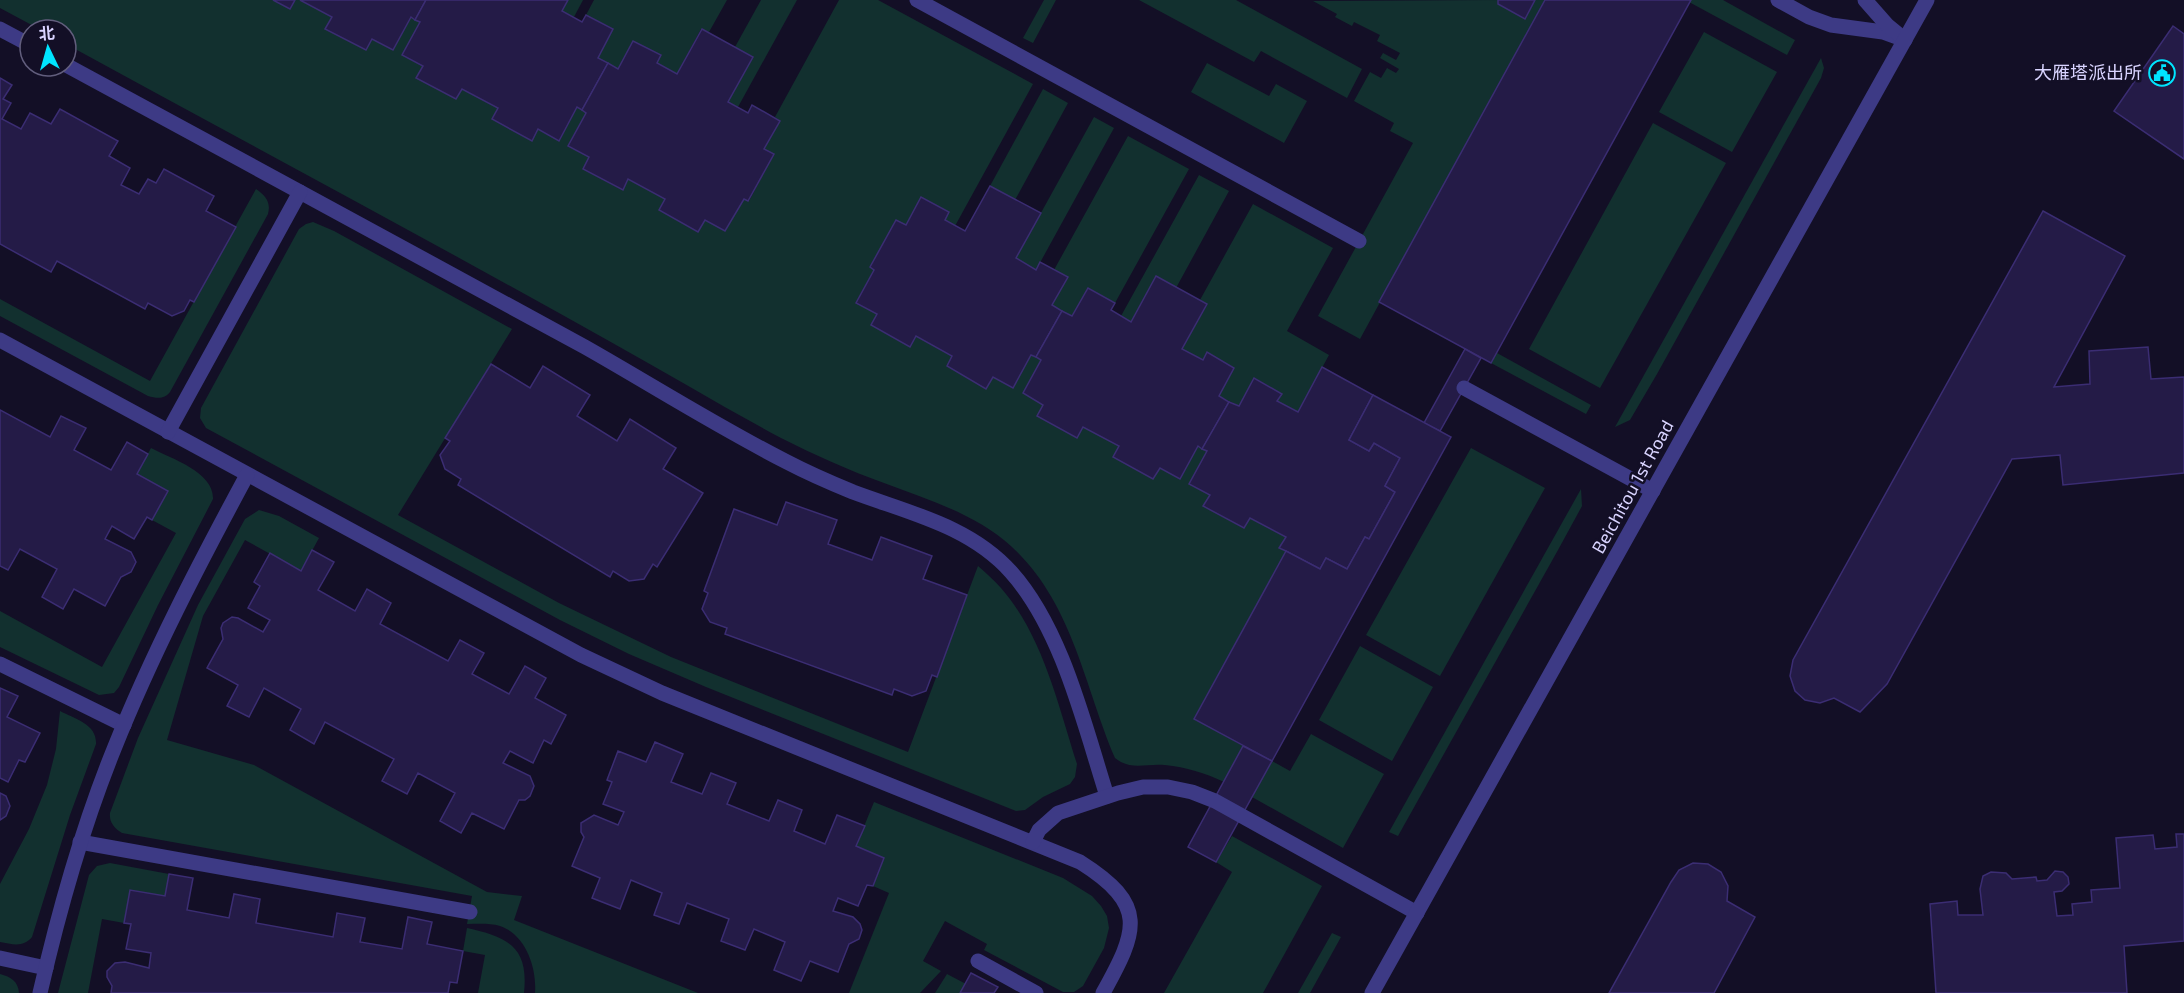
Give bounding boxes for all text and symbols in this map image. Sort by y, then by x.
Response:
north arrow [18,18,78,78]
text: 北 [38,22,55,43]
public building icon: 大雁塔派出所 [2147,58,2177,88]
place label: 大雁塔派出所 [2034,61,2142,83]
street label: Beichitou 1st Road [1586,416,1678,557]

